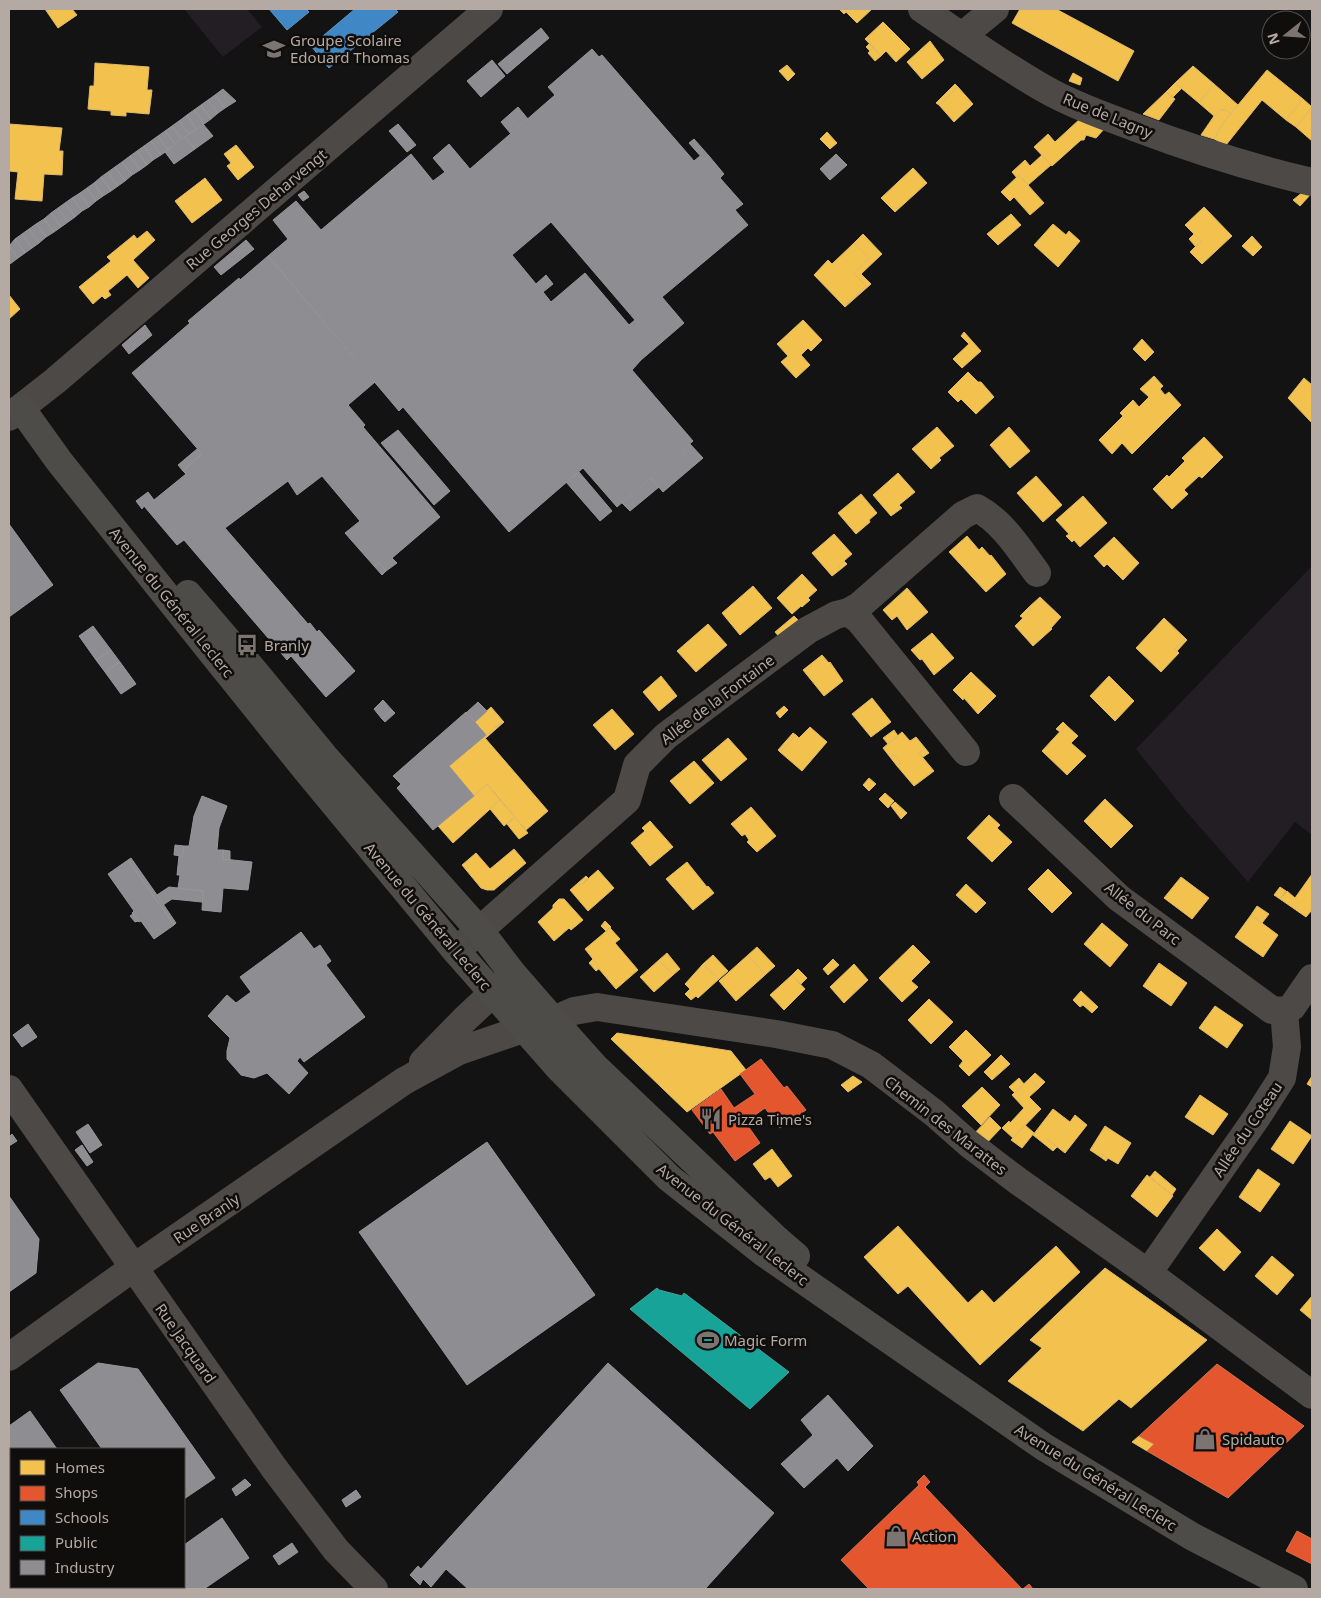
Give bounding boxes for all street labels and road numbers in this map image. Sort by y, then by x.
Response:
street label: Rue de Lagny [1060,88,1156,142]
street label: Rue Georges Deharvengt [182,144,331,274]
street label: Avenue du Général Leclerc [105,523,239,681]
street label: Allée de la Fontaine [656,650,778,748]
street label: Avenue du Général Leclerc [360,838,496,994]
street label: Allée du Parc [1101,877,1185,949]
street label: Chemin des Marattes [881,1071,1011,1179]
street label: Allée du Coteau [1208,1078,1286,1180]
street label: Avenue du Général Leclerc [653,1159,813,1289]
street label: Rue Branly [169,1188,243,1247]
street label: Rue Jacquard [151,1299,221,1387]
street label: Avenue du Général Leclerc [1011,1419,1181,1535]

